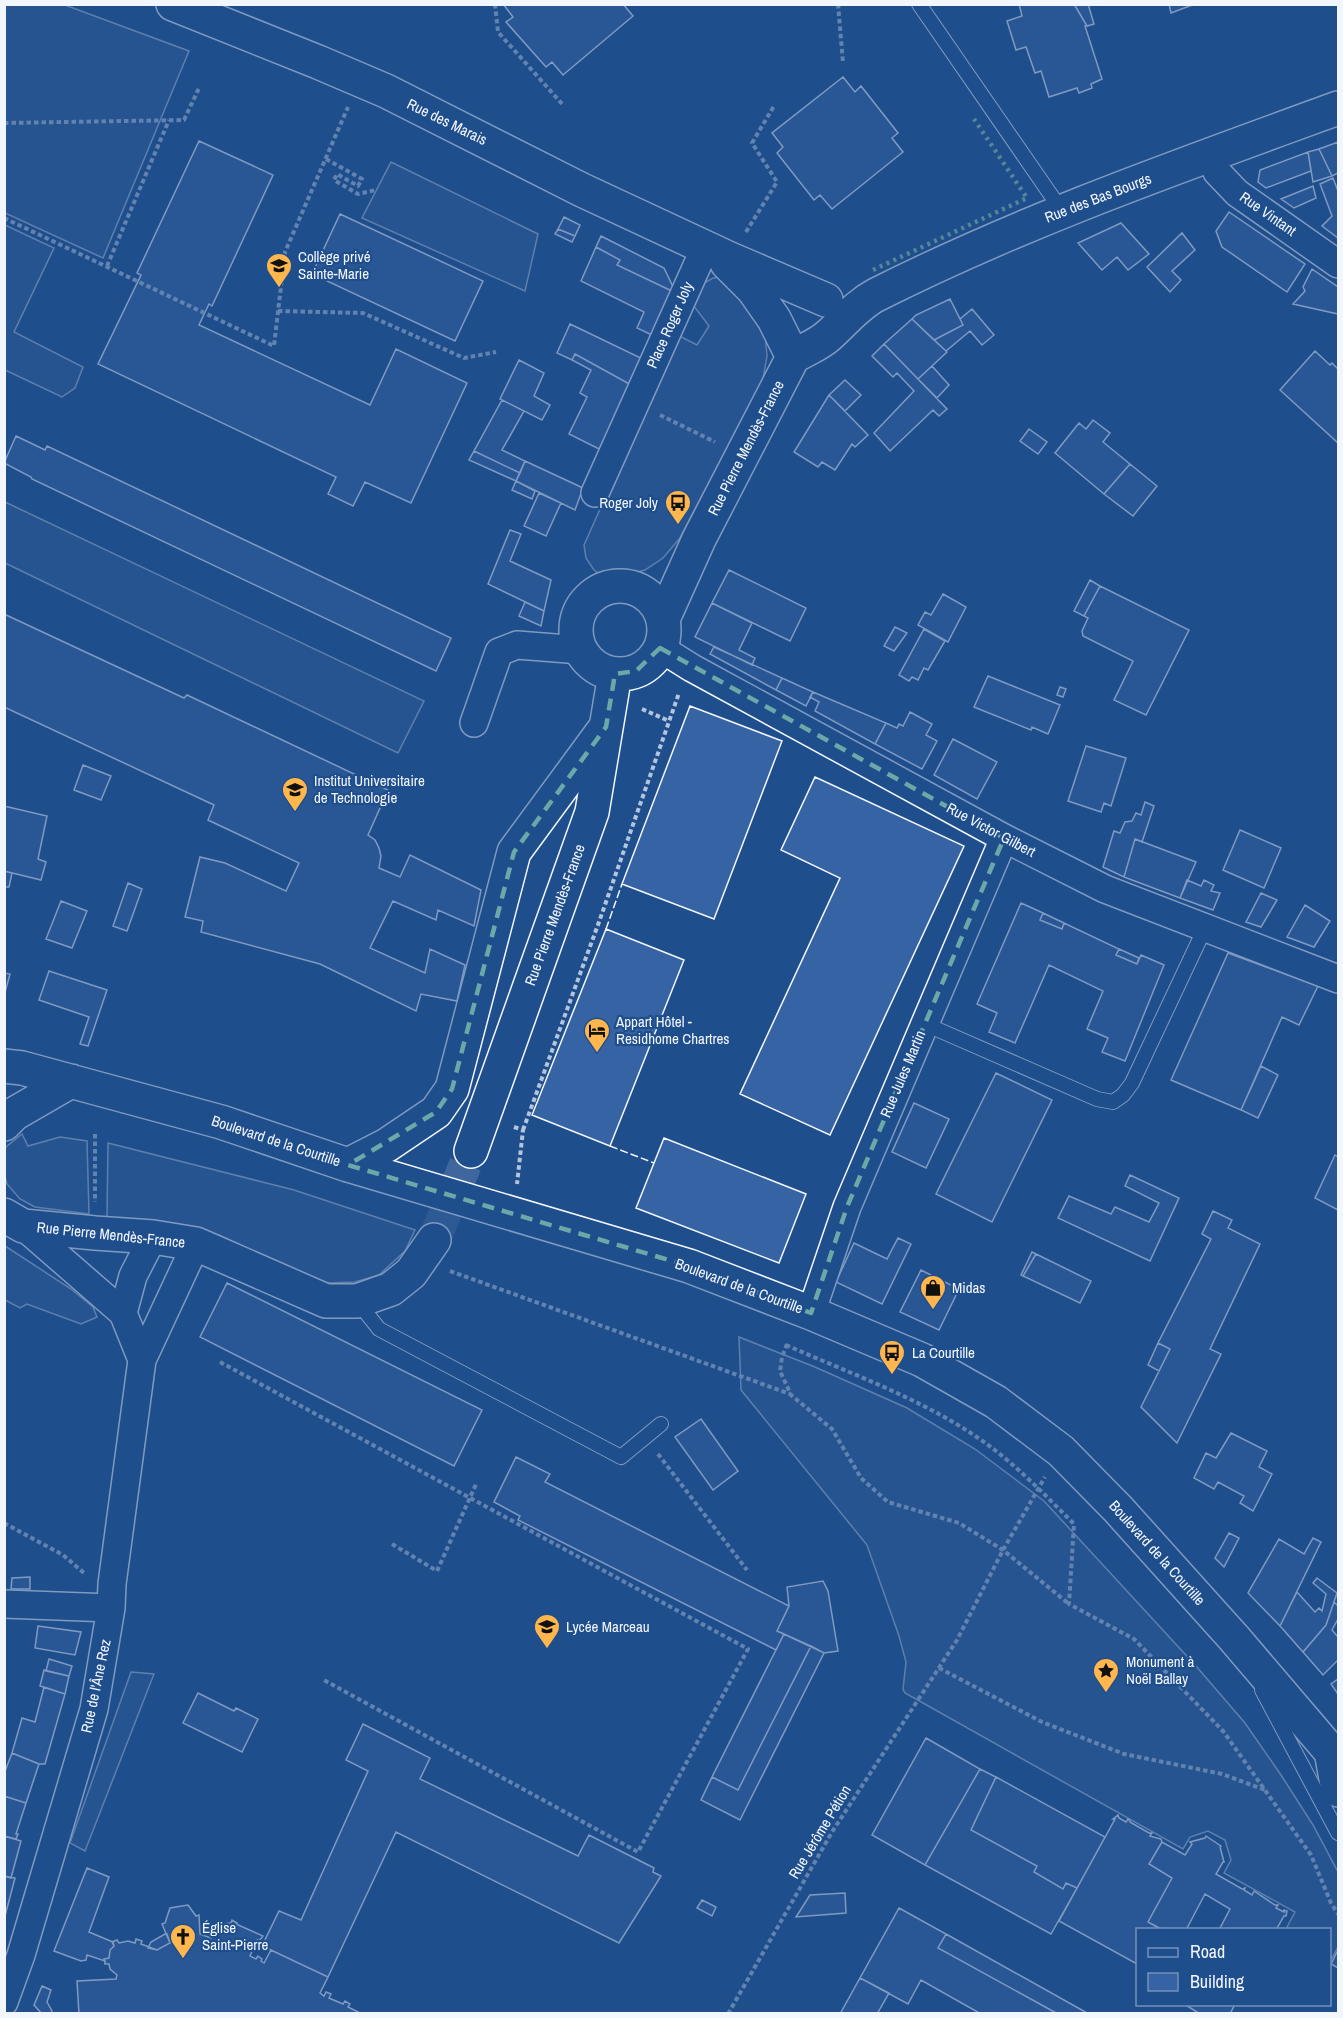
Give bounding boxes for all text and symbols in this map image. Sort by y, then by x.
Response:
street label: Rue des Marais [404,93,491,150]
street label: Rue des Bas Bourgs [1041,168,1154,228]
street label: Rue Vintant [1236,186,1301,241]
place label: Collège privé Sainte-Marie [298,246,371,284]
school or university icon: Collège privé Sainte-Marie [264,251,294,289]
street label: Place Roger Joly [641,277,698,372]
street label: Rue Pierre Mendès-France [702,376,789,519]
bus stop icon: Roger Joly [663,488,693,526]
place label: Roger Joly [599,492,659,513]
place label: Institut Universitaire de Technologie [314,770,425,808]
school or university icon: Institut Universitaire de Technologie [280,775,310,813]
street label: Rue Victor Gilbert [943,797,1040,862]
street label: Rue Pierre Mendès-France [519,841,590,988]
place label: Appart Hôtel - Residhome Chartres [615,1011,729,1049]
hotel icon: Appart Hôtel - Residhome Chartres [582,1016,612,1054]
street label: Rue Jules Martin [875,1027,930,1121]
street label: Boulevard de la Courtille [209,1110,344,1171]
street label: Rue Pierre Mendès-France [36,1216,186,1253]
street label: Boulevard de la Courtille [672,1253,806,1318]
shop icon: Midas [918,1273,948,1311]
place label: Midas [952,1277,986,1298]
bus stop icon: La Courtille [877,1338,907,1376]
place label: La Courtille [912,1342,975,1363]
street label: Boulevard de la Courtille [1105,1496,1210,1610]
school or university icon: Lycée Marceau [532,1612,562,1650]
place label: Lycée Marceau [566,1616,650,1637]
street label: Rue de l'Âne Rez [75,1637,116,1735]
place label: Monument à Noël Ballay [1126,1651,1195,1689]
place icon: Monument à Noël Ballay [1091,1656,1121,1694]
street label: Rue Jérôme Pétion [783,1781,856,1883]
place label: Église Saint-Pierre [202,1917,268,1955]
church icon: Église Saint-Pierre [168,1922,198,1960]
legend [1136,1928,1331,2006]
text: Road [1190,1939,1225,1964]
text: Building [1190,1969,1245,1994]

